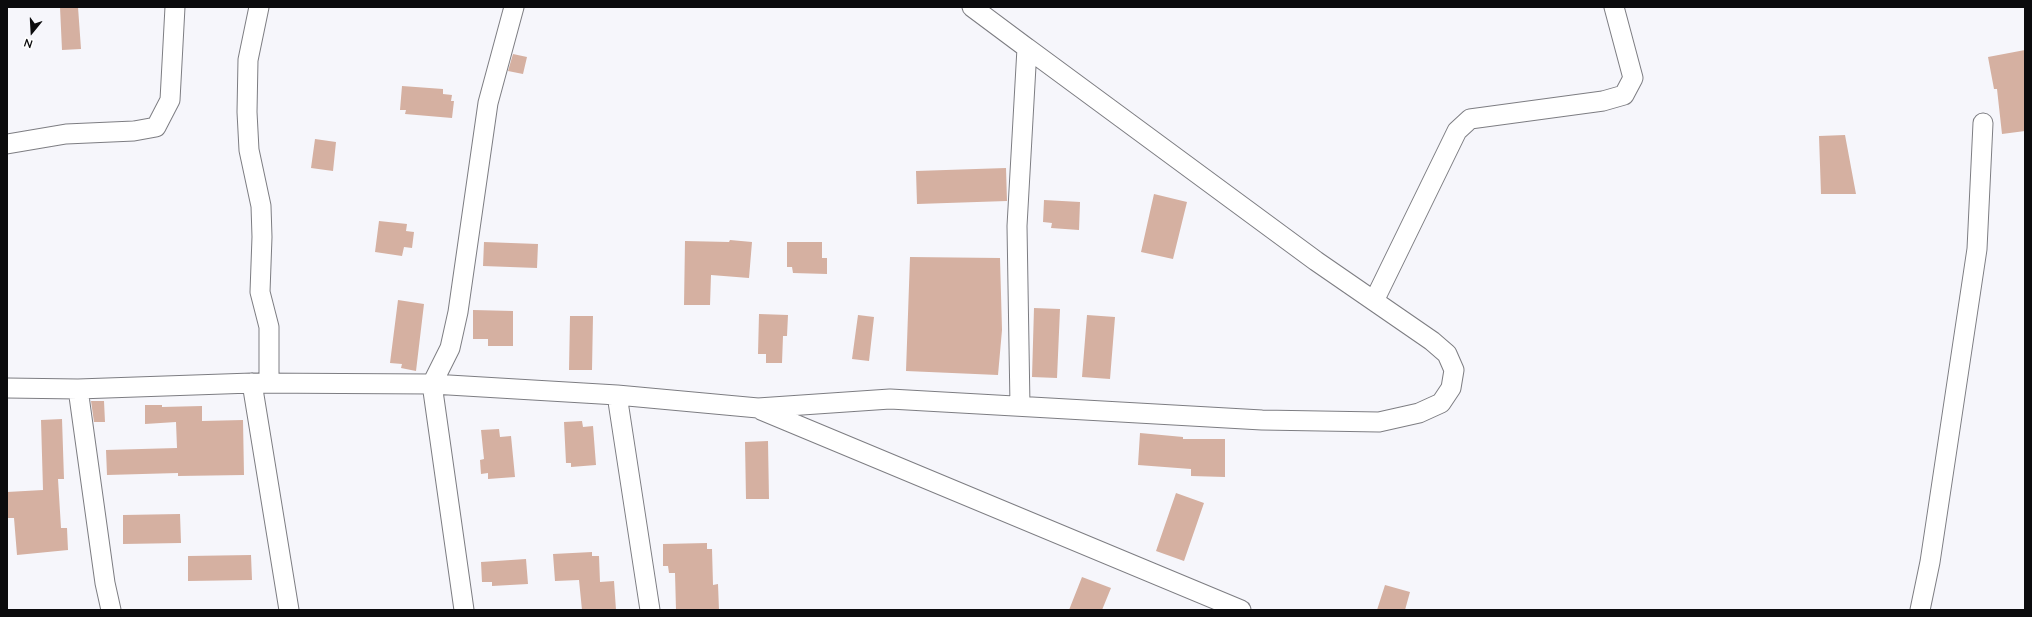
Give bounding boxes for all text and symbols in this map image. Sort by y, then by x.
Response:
north arrow [12,12,52,52]
text: N [22,36,34,51]

